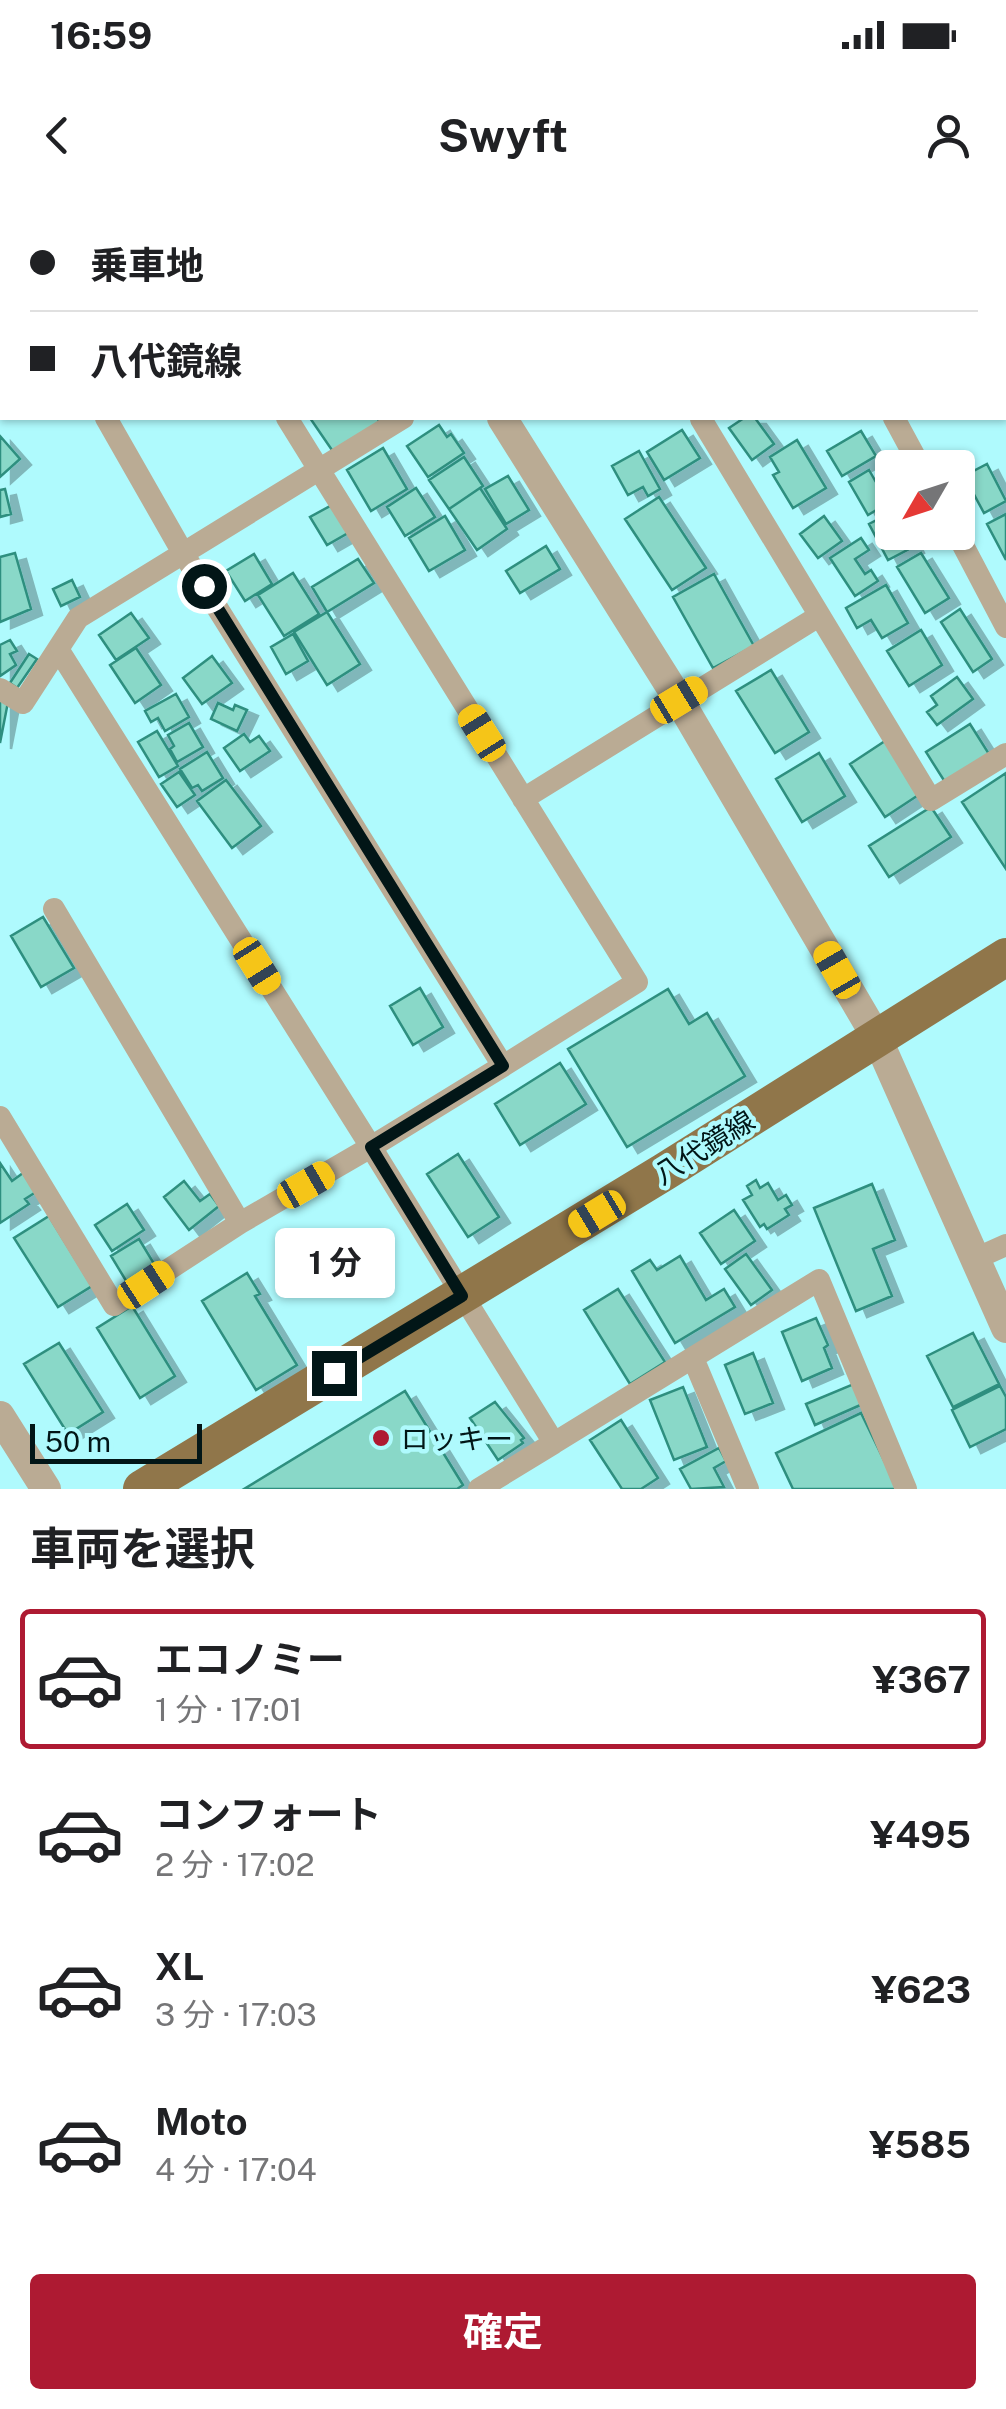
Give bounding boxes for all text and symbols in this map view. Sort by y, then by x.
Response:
text: 16:59 [50,13,152,58]
icon: back [30,108,85,163]
icon: person [921,108,976,163]
text: Swyft [438,109,568,162]
text: 乗車地 [90,243,204,288]
text: 八代鏡線 [90,339,242,384]
north arrow [875,450,975,550]
map controls [875,450,975,550]
route start [182,564,227,609]
car [646,672,712,728]
car [453,700,511,766]
car [228,933,286,999]
car [809,937,865,1003]
street label: 八代鏡線 [648,1103,760,1191]
car [273,1157,339,1213]
car [564,1186,630,1242]
callout: 1 分 [274,1228,394,1298]
text: 1 分 [309,1244,361,1281]
car [113,1256,179,1314]
route end [312,1351,357,1396]
scale bar [30,1419,202,1464]
place label: ロッキー [401,1422,513,1455]
text: 50 m [45,1425,111,1458]
marker: ロッキー [370,1427,392,1449]
text: 車両を選択 [30,1522,255,1575]
icon: car [35,1634,125,1724]
text: エコノミー [155,1637,345,1682]
text: ¥367 [873,1657,971,1702]
text: 1 分 · 17:01 [155,1691,303,1728]
icon: car [35,1789,125,1879]
text: コンフォート [155,1792,382,1837]
text: ¥495 [870,1812,971,1857]
text: 2 分 · 17:02 [155,1846,315,1883]
icon: car [35,1944,125,2034]
text: XL [155,1944,204,1989]
text: ¥623 [871,1967,971,2012]
text: 3 分 · 17:03 [155,1996,317,2033]
icon: car [35,2099,125,2189]
text: Moto [155,2099,248,2144]
text: ¥585 [869,2122,971,2167]
text: 4 分 · 17:04 [155,2151,317,2188]
button: 確定 [30,2274,976,2389]

